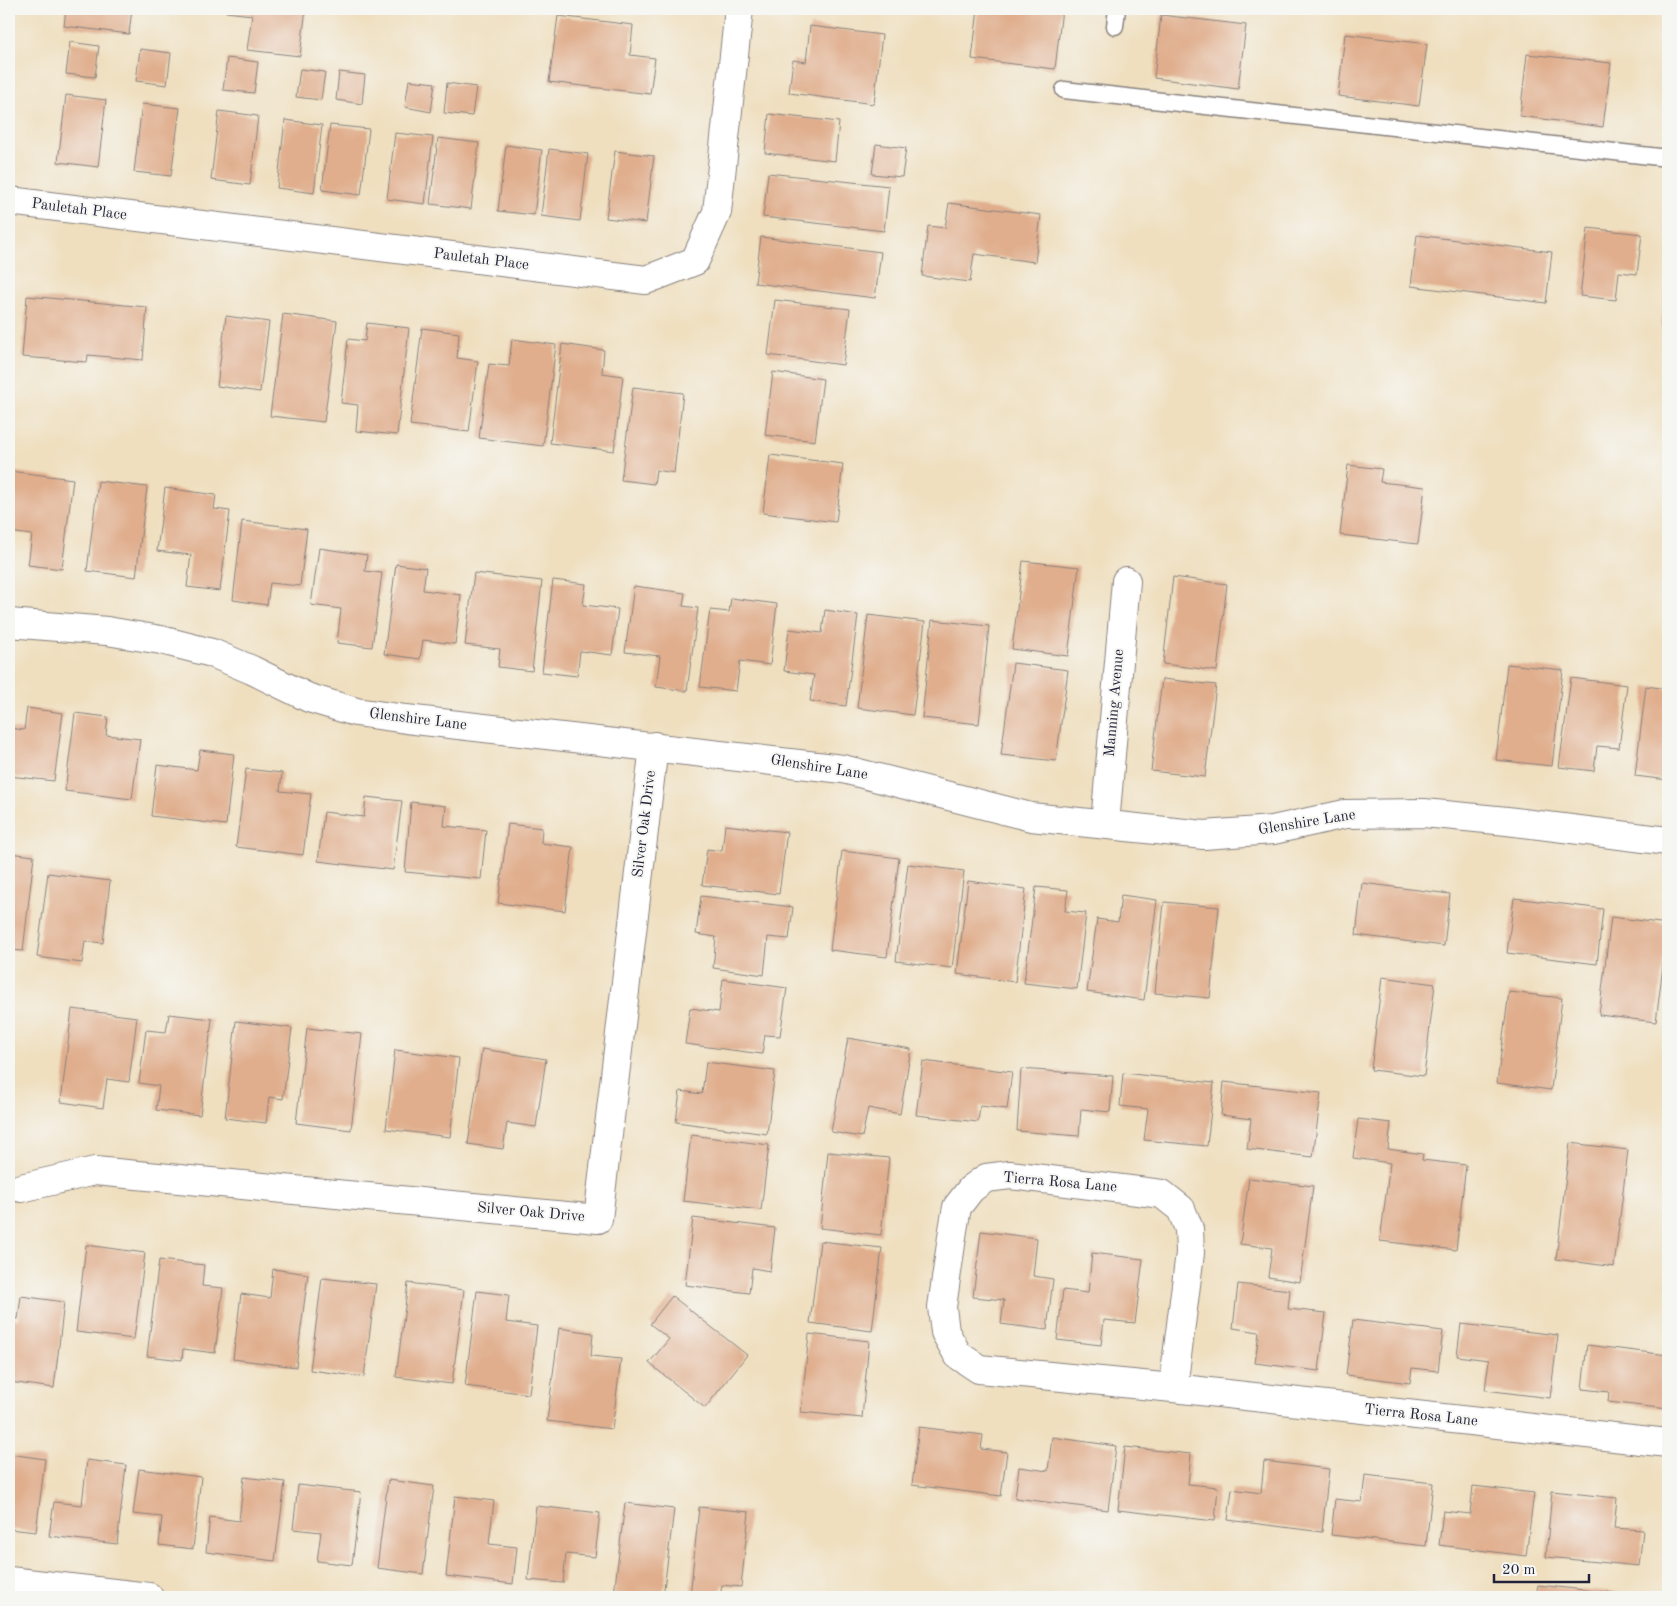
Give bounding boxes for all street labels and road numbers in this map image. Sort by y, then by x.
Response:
street label: Pauletah Place [30,197,128,223]
street label: Pauletah Place [432,247,530,273]
street label: Manning Avenue [1103,648,1127,758]
street label: Glenshire Lane [368,707,468,733]
street label: Glenshire Lane [769,753,869,783]
street label: Silver Oak Drive [631,769,659,878]
street label: Glenshire Lane [1257,808,1357,838]
street label: Tierra Rosa Lane [1002,1171,1118,1195]
street label: Silver Oak Drive [477,1201,585,1225]
street label: Tierra Rosa Lane [1363,1403,1479,1429]

